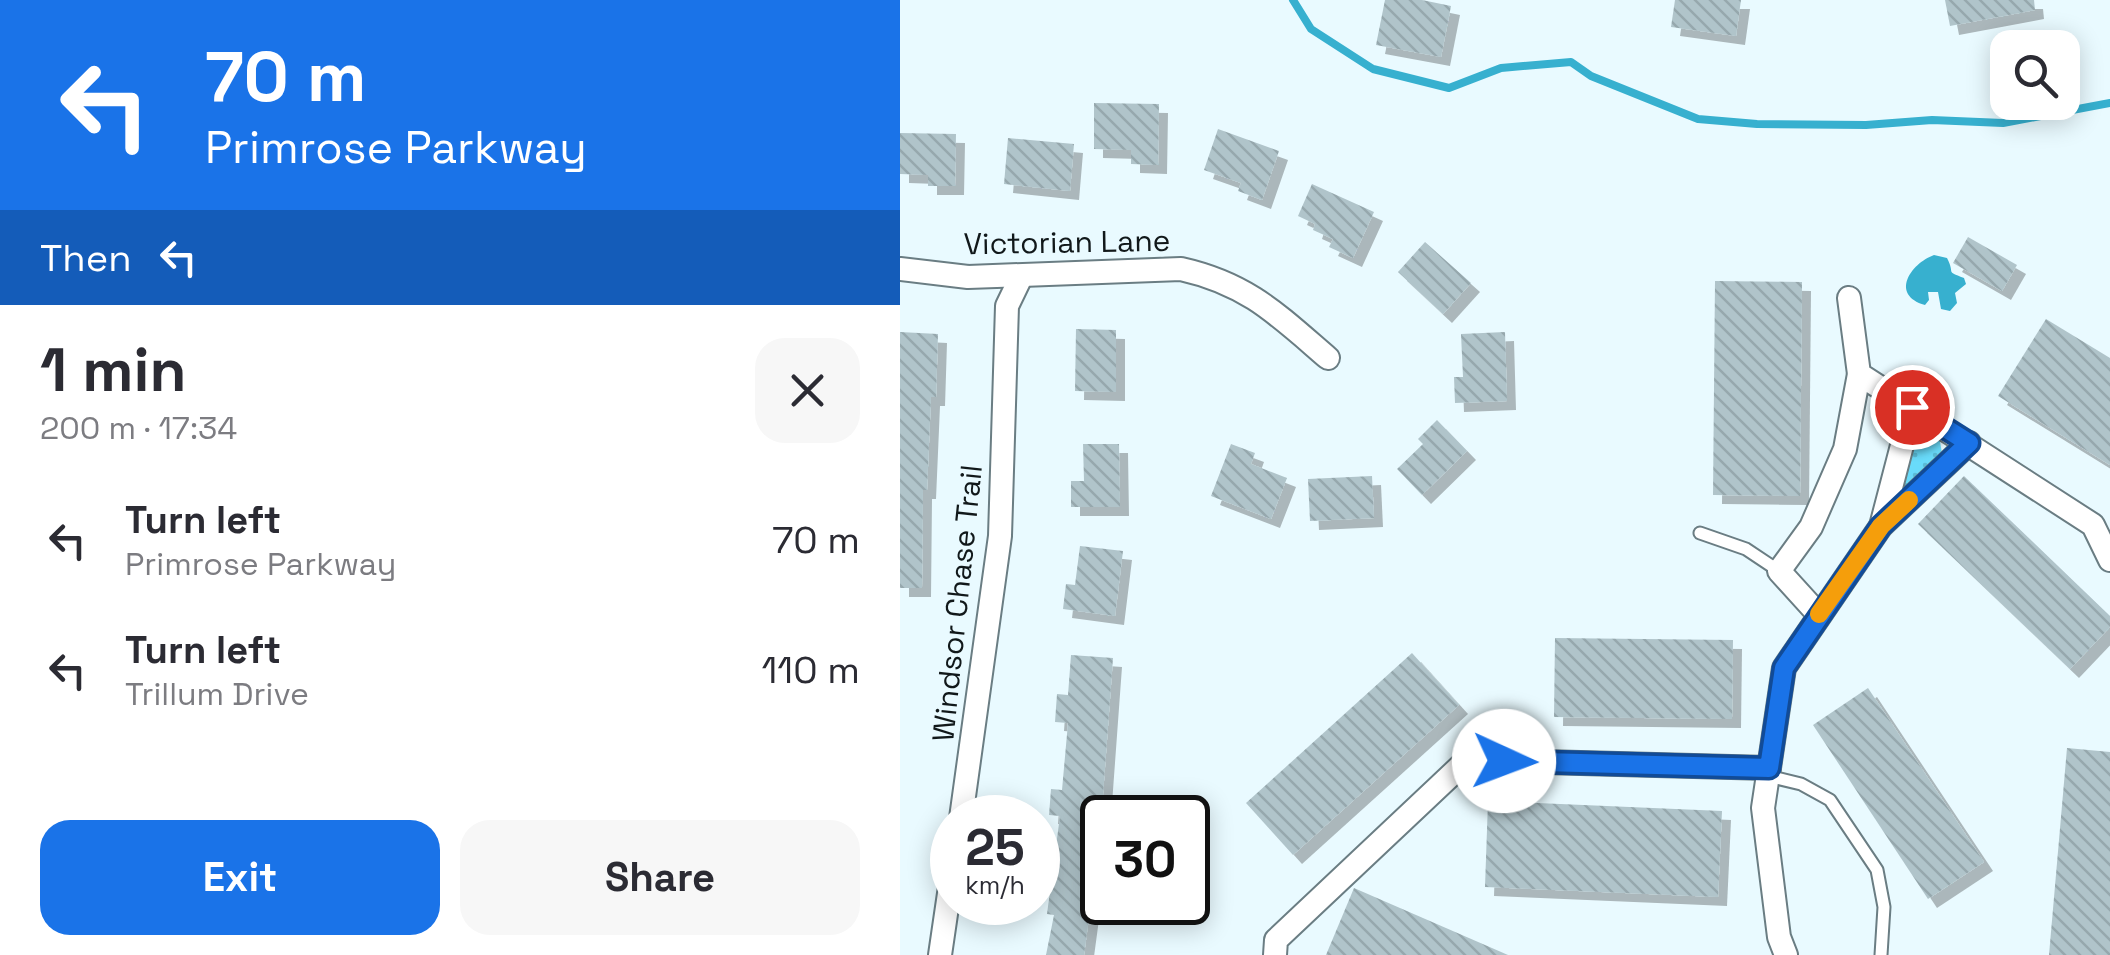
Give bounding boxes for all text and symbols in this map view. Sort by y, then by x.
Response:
map controls [1990,30,2080,120]
button: search [1990,30,2080,120]
text: 70 m [205,32,366,121]
icon: left [40,40,170,170]
text: Primrose Parkway [205,119,587,176]
street label: Victorian Lane [963,221,1171,263]
icon: left [151,230,206,285]
text: Then [40,234,131,282]
text: 1 min [40,332,187,409]
button: close [755,338,860,443]
pin [1870,365,1955,450]
icon: arrive [1885,380,1940,435]
text: 200 m · 17:34 [40,408,237,448]
street label: Windsor Chase Trail [923,463,991,743]
text: Turn left [125,496,281,544]
icon: left [40,513,95,568]
text: 70 m [772,516,860,564]
text: Primrose Parkway [125,544,396,584]
text: Turn left [125,626,281,674]
icon: left [40,643,95,698]
text: 110 m [761,646,860,694]
text: Trillum Drive [125,674,309,714]
position arrow [1452,709,1556,813]
speed limit sign: 30 [1080,795,1210,925]
text: 25 [965,816,1025,880]
button: Exit [40,820,440,935]
button: Share [460,820,860,935]
text: km/h [965,869,1025,901]

